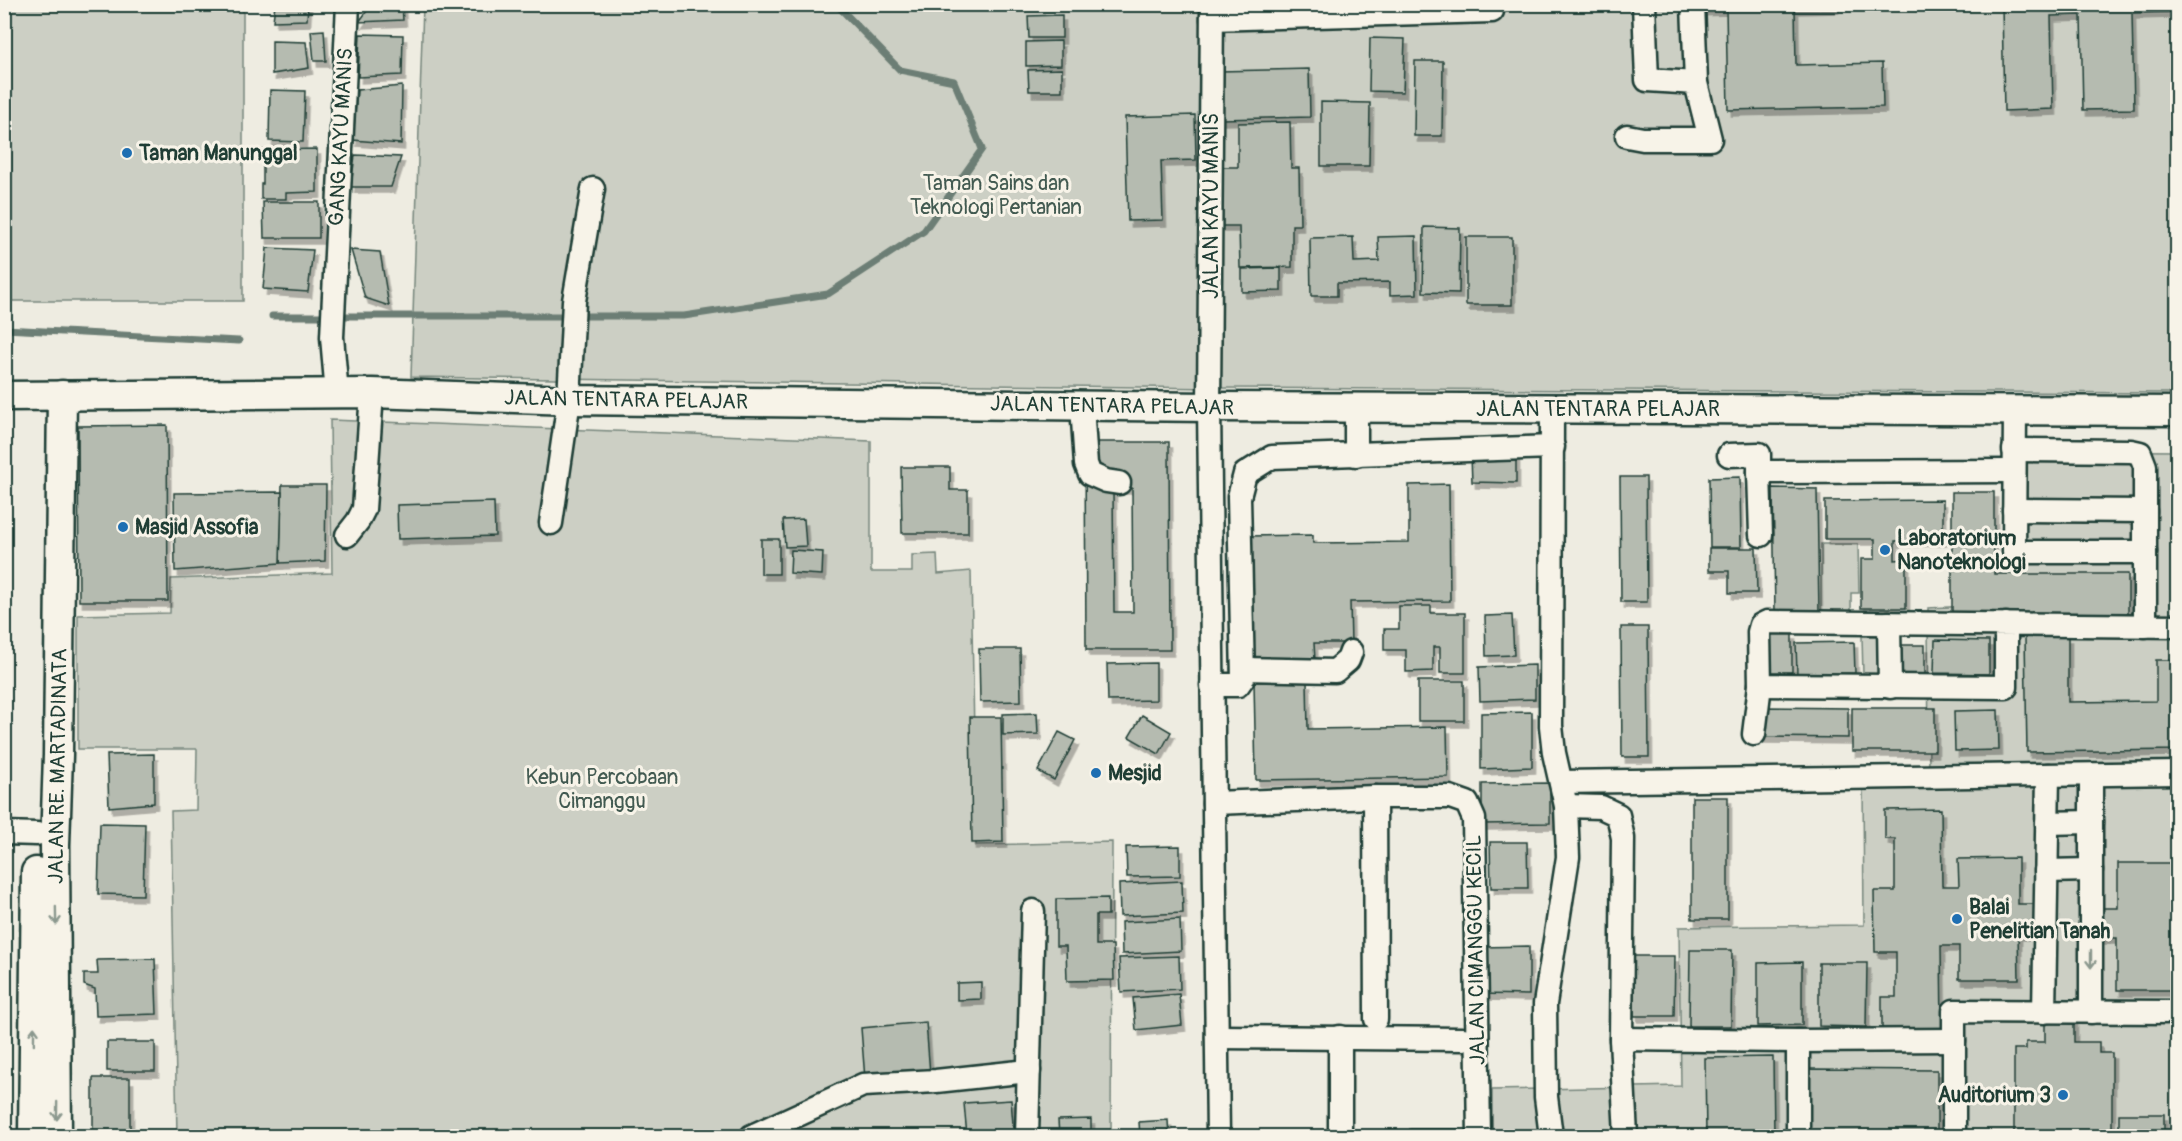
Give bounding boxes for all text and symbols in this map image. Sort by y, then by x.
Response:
street label: GANG KAYU MANIS [323,47,359,227]
street label: JALAN KAYU MANIS [1198,113,1225,299]
place label: Taman Manunggal [138,140,298,167]
marker: Taman Manunggal [120,146,134,160]
park label: Taman Sains dan Teknologi Pertanian [910,170,1082,221]
street label: JALAN TENTARA PELAJAR [504,384,748,416]
street label: JALAN TENTARA PELAJAR [990,390,1234,422]
street label: JALAN TENTARA PELAJAR [1476,396,1720,423]
place label: Masjid Assofia [135,514,259,541]
marker: Masjid Assofia [116,520,130,534]
place label: Laboratorium Nanoteknologi [1897,525,2026,576]
marker: Laboratorium Nanoteknologi [1878,543,1892,557]
street label: JALAN RE. MARTADINATA [42,648,74,884]
place label: Mesjid [1108,760,1162,787]
park label: Kebun Percobaan Cimanggu [526,764,678,815]
marker: Mesjid [1089,766,1103,780]
street label: JALAN CIMANGGU KECIL [1460,835,1492,1065]
place label: Balai Penelitian Tanah [1969,894,2110,945]
one-way arrow [50,905,62,925]
marker: Balai Penelitian Tanah [1950,912,1964,926]
one-way arrow [2085,949,2097,969]
one-way arrow [29,1027,40,1047]
place label: Auditorium 3 [1938,1082,2051,1109]
marker: Auditorium 3 [2056,1088,2070,1102]
one-way arrow [51,1100,63,1120]

